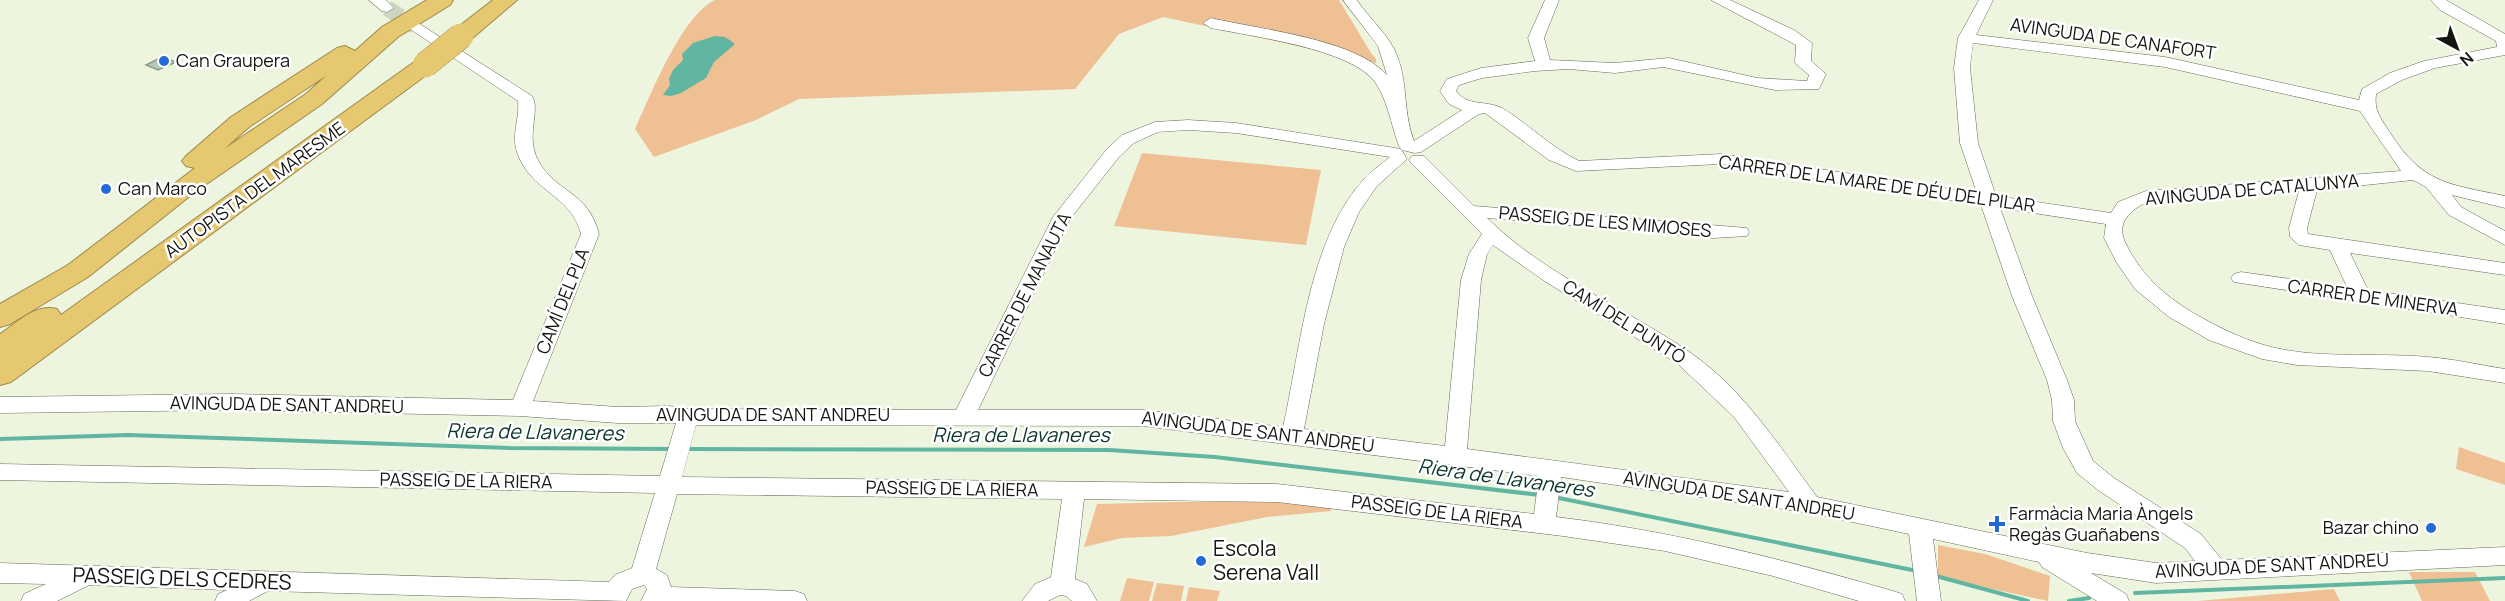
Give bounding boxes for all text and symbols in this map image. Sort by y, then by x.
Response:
street label: AVINGUDA DE CANAFORT [2009,12,2218,64]
north arrow [2427,18,2487,78]
text: N [2455,47,2478,71]
place label: Can Graupera [176,48,290,72]
marker: Can Graupera [157,54,171,68]
street label: AUTOPISTA DEL MARESME [159,116,349,263]
street label: CARRER DE LA MARE DE DÉU DEL PILAR [1717,149,2037,217]
street label: AVINGUDA DE CATALUNYA [2144,168,2360,210]
place label: Can Marco [118,176,207,200]
marker: Can Marco [99,182,113,196]
street label: PASSEIG DE LES MIMOSES [1498,200,1712,242]
street label: CARRER DE MANAUTA [972,207,1076,381]
street label: CAMÍ DEL PLA [530,243,595,357]
street label: CARRER DE MINERVA [2286,273,2461,321]
street label: CAMÍ DEL PUNTÓ [1559,274,1691,369]
street label: AVINGUDA DE SANT ANDREU [170,390,404,418]
street label: AVINGUDA DE SANT ANDREU [656,402,890,426]
street label: AVINGUDA DE SANT ANDREU [1140,405,1376,457]
water label: Riera de Llavaneres [446,416,625,447]
water label: Riera de Llavaneres [932,421,1111,448]
water label: Riera de Llavaneres [1416,452,1597,503]
street label: AVINGUDA DE SANT ANDREU [1622,465,1857,525]
street label: PASSEIG DE LA RIERA [379,466,553,494]
street label: PASSEIG DE LA RIERA [865,474,1039,502]
street label: PASSEIG DE LA RIERA [1350,489,1525,534]
place label: Farmàcia Maria Àngels Regàs Guañabens [2009,501,2193,546]
place label: Bazar chino [2323,515,2419,539]
marker: Farmàcia Maria Àngels Regàs Guañabens [1990,517,2004,531]
marker: Bazar chino [2424,521,2438,535]
place label: Escola Serena Vall [1213,534,1319,586]
street label: AVINGUDA DE SANT ANDREU [2154,547,2390,583]
marker: Escola Serena Vall [1194,554,1208,568]
street label: PASSEIG DELS CEDRES [72,560,292,596]

